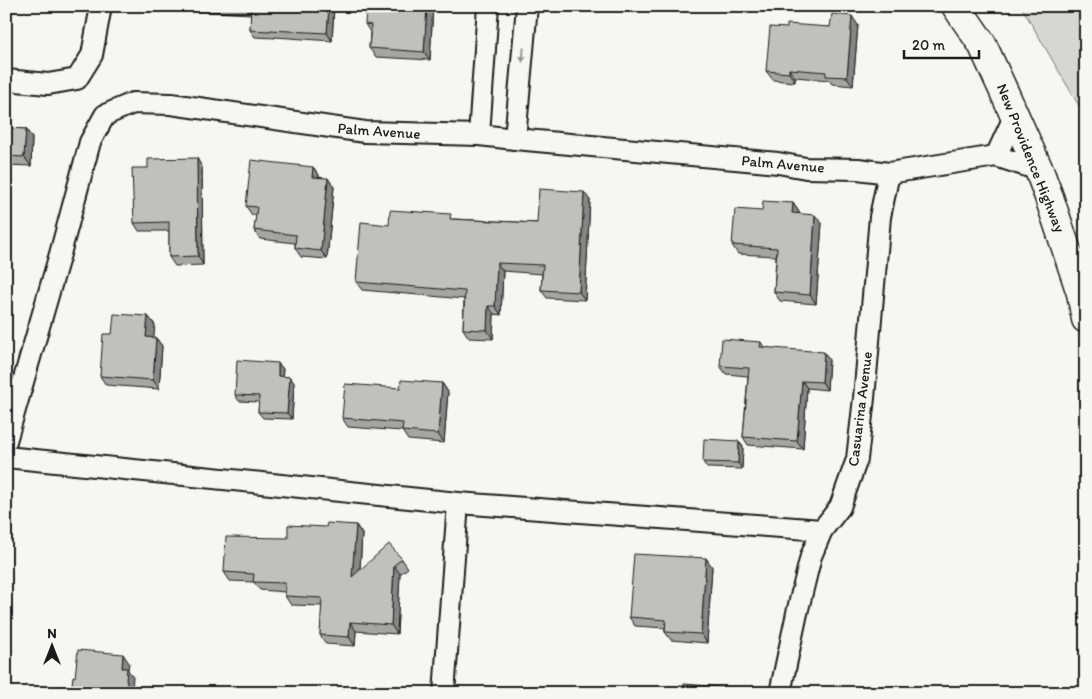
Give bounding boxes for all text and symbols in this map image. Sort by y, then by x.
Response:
scale bar [904,28,980,60]
text: 20 m [912,36,946,54]
one-way arrow [519,47,527,63]
street label: New Providence Highway [993,81,1069,235]
street label: Palm Avenue [337,119,421,143]
street label: Palm Avenue [741,151,825,177]
street label: Casuarina Avenue [844,350,876,468]
north arrow [28,622,78,672]
text: N [47,625,57,642]

